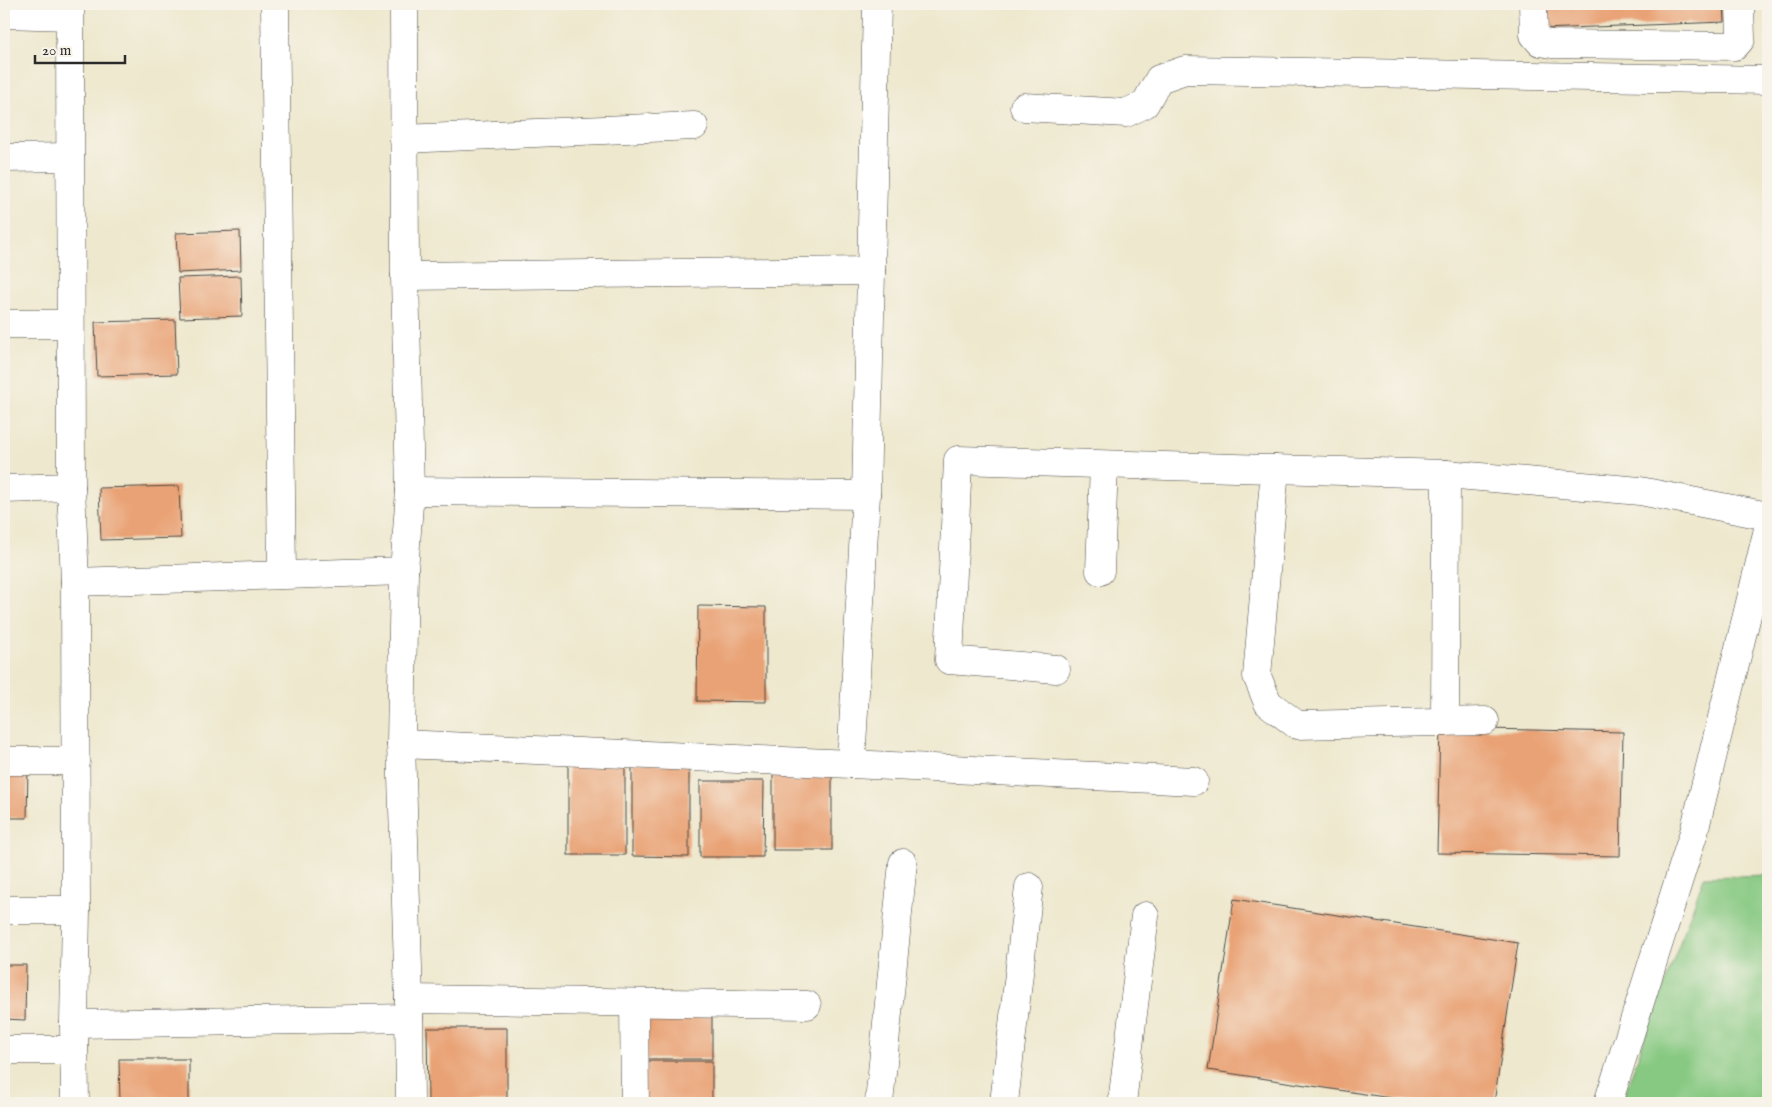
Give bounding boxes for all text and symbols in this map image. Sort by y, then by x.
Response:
scale bar [35,32,125,64]
text: 20 m [42,41,72,60]

